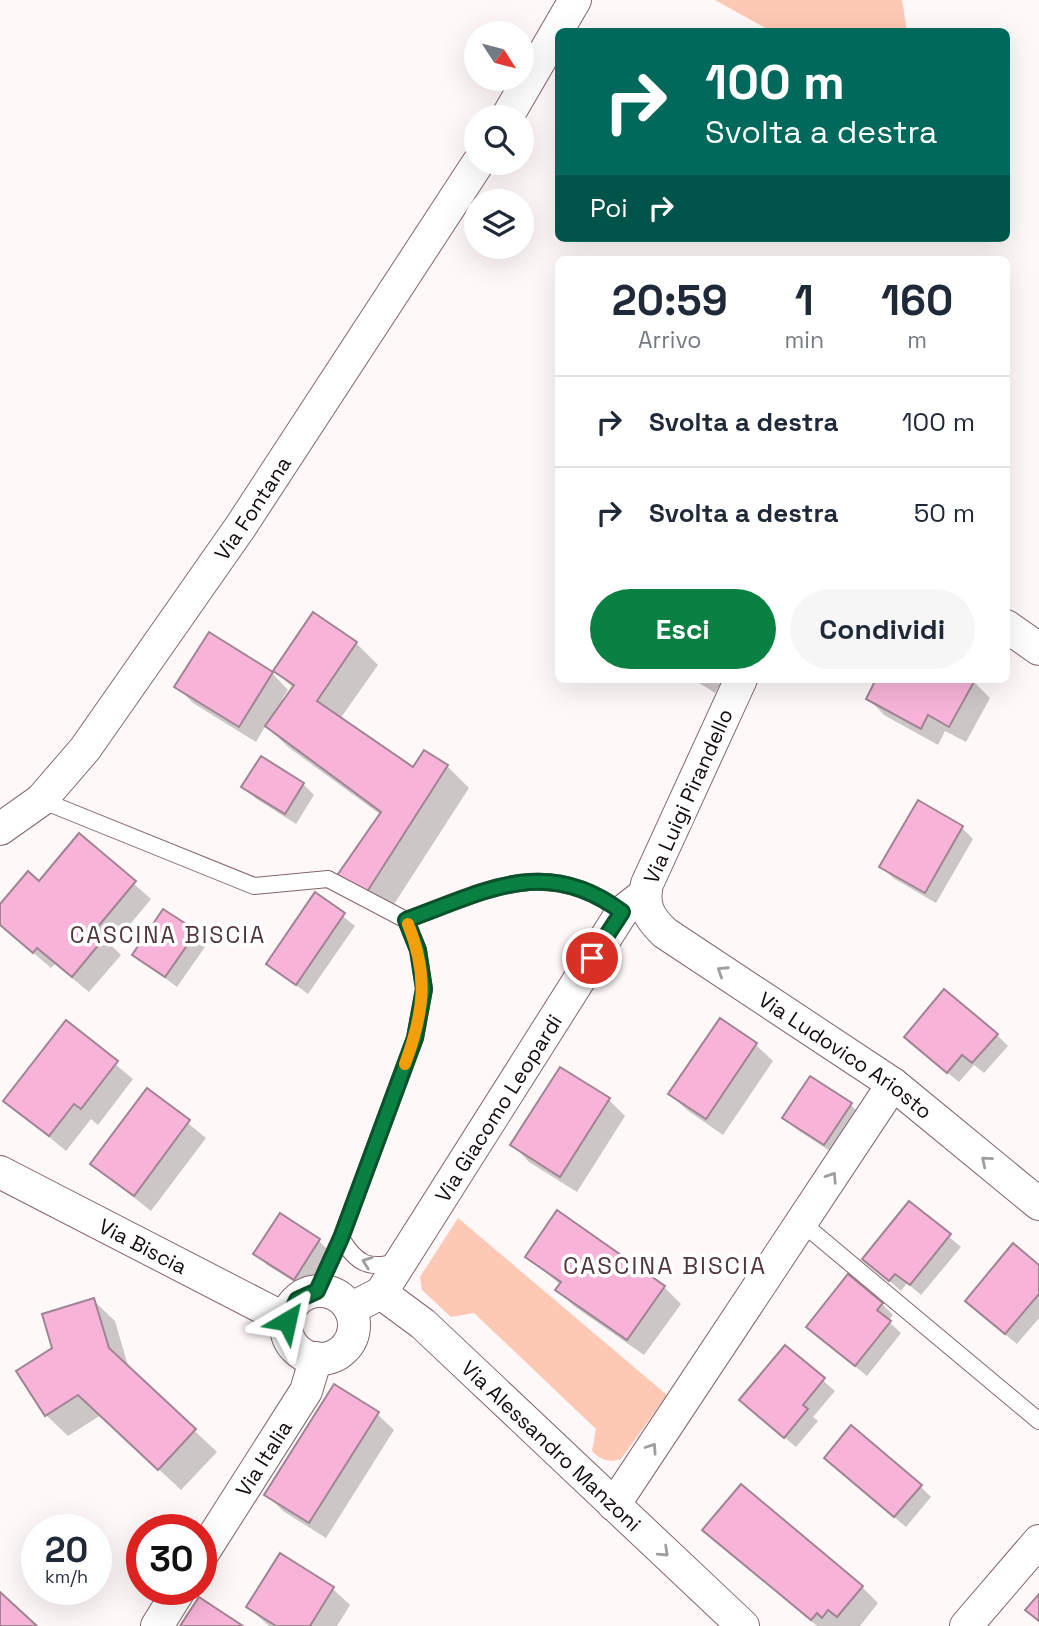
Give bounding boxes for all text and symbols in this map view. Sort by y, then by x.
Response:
north arrow [464,21,534,91]
map controls [464,21,534,259]
text: 100 m [705,51,845,113]
icon: right [590,56,681,147]
button: search [464,105,534,175]
text: Svolta a destra [705,112,937,152]
button: layers [464,189,534,259]
icon: right [642,189,680,227]
text: Poi [590,191,628,225]
text: 20:59 [612,274,728,327]
text: 1 [795,274,814,327]
text: 160 [881,274,953,327]
text: Arrivo [638,325,702,355]
text: min [785,325,824,355]
text: m [907,325,927,355]
icon: right [590,403,628,441]
text: Svolta a destra [649,405,838,439]
text: 100 m [902,405,975,439]
street label: Via Fontana [208,451,296,565]
icon: right [590,494,628,532]
text: Svolta a destra [649,496,838,530]
text: 50 m [914,496,975,530]
button: Esci [590,589,776,669]
button: Condividi [790,589,975,669]
street label: Via Luigi Pirandello [637,704,739,888]
district label: CASCINA BISCIA [70,920,266,950]
pin [562,928,622,988]
icon: arrive [573,939,611,977]
one-way arrow [717,966,730,979]
street label: Via Ludovico Ariosto [754,985,938,1125]
street label: Via Giacomo Leopardi [429,1009,568,1207]
one-way arrow [982,1156,994,1169]
one-way arrow [824,1172,836,1185]
street label: Via Biscia [94,1212,192,1280]
district label: CASCINA BISCIA [563,1250,767,1281]
one-way arrow [362,1256,374,1271]
position arrow [250,1284,324,1358]
street label: Via Alessandro Manzoni [456,1354,647,1537]
street label: Via Italia [229,1415,297,1501]
one-way arrow [643,1443,656,1456]
speed limit sign: 30 [126,1514,217,1605]
text: 20 [45,1528,88,1572]
one-way arrow [655,1543,668,1556]
text: km/h [45,1565,88,1588]

